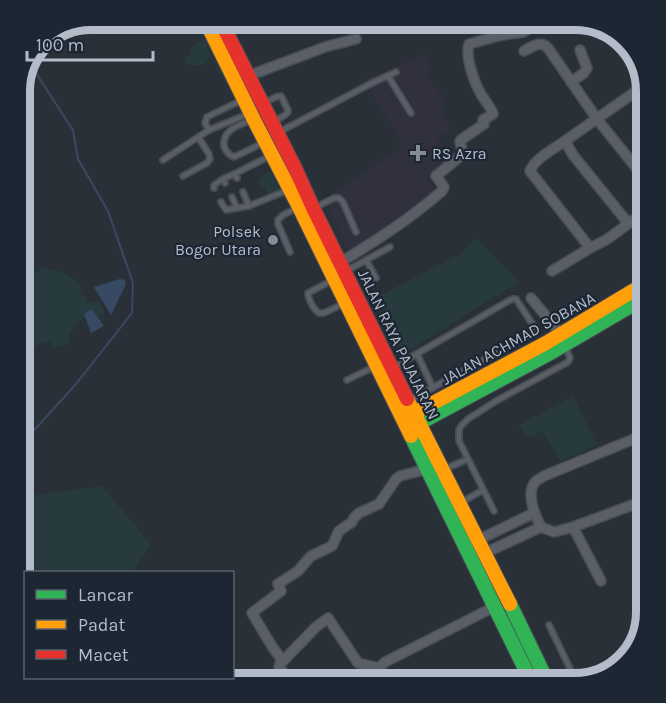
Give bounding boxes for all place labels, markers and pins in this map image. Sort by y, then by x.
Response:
marker: RS Azra [409,144,427,162]
place label: RS Azra [432,144,487,163]
place label: Polsek Bogor Utara [175,222,261,259]
marker: Polsek Bogor Utara [266,233,280,247]

